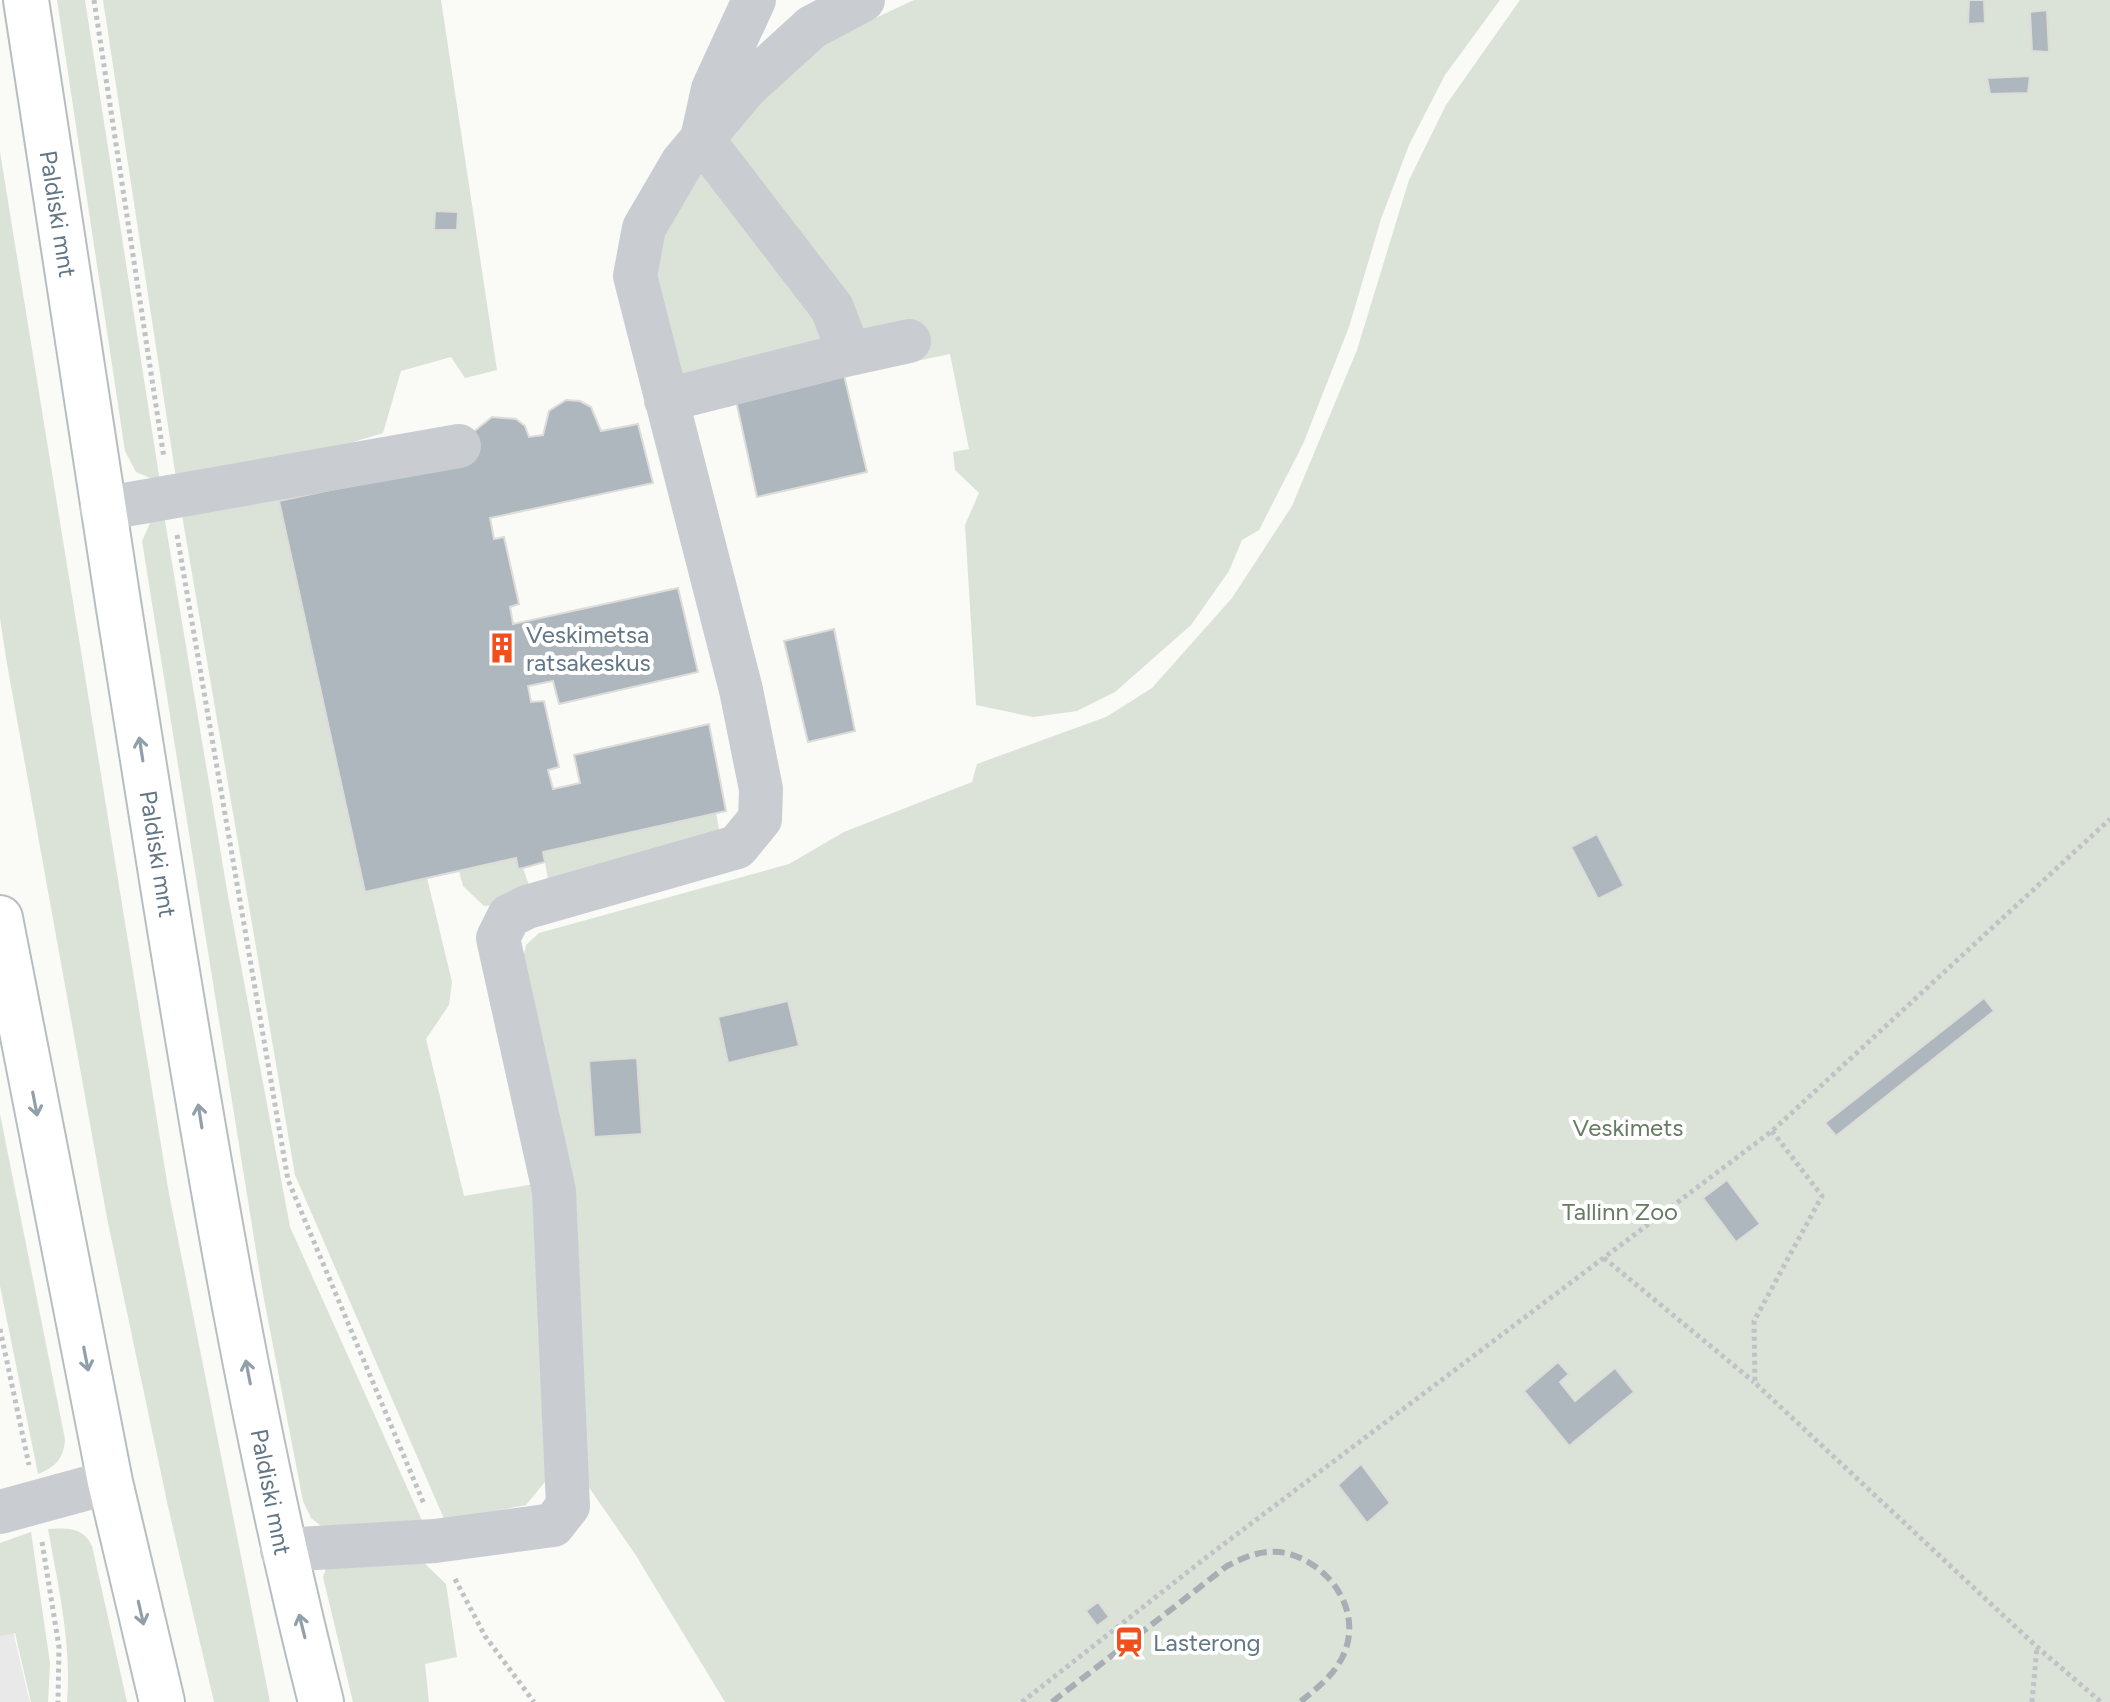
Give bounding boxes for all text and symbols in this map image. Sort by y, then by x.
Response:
street label: Paldiski mnt [34,149,82,279]
place label: Veskimetsa ratsakeskus [526,620,651,677]
building icon: Veskimetsa ratsakeskus [485,631,519,665]
one-way arrow [133,737,148,762]
street label: Paldiski mnt [134,789,182,919]
one-way arrow [28,1091,43,1117]
one-way arrow [192,1104,207,1130]
park label: Veskimets [1573,1113,1683,1142]
park label: Tallinn Zoo [1562,1197,1678,1226]
one-way arrow [79,1346,94,1372]
one-way arrow [240,1360,255,1385]
street label: Paldiski mnt [245,1426,297,1558]
one-way arrow [135,1600,150,1626]
one-way arrow [293,1614,308,1640]
station icon: Lasterong [1112,1625,1146,1659]
place label: Lasterong [1153,1628,1261,1657]

